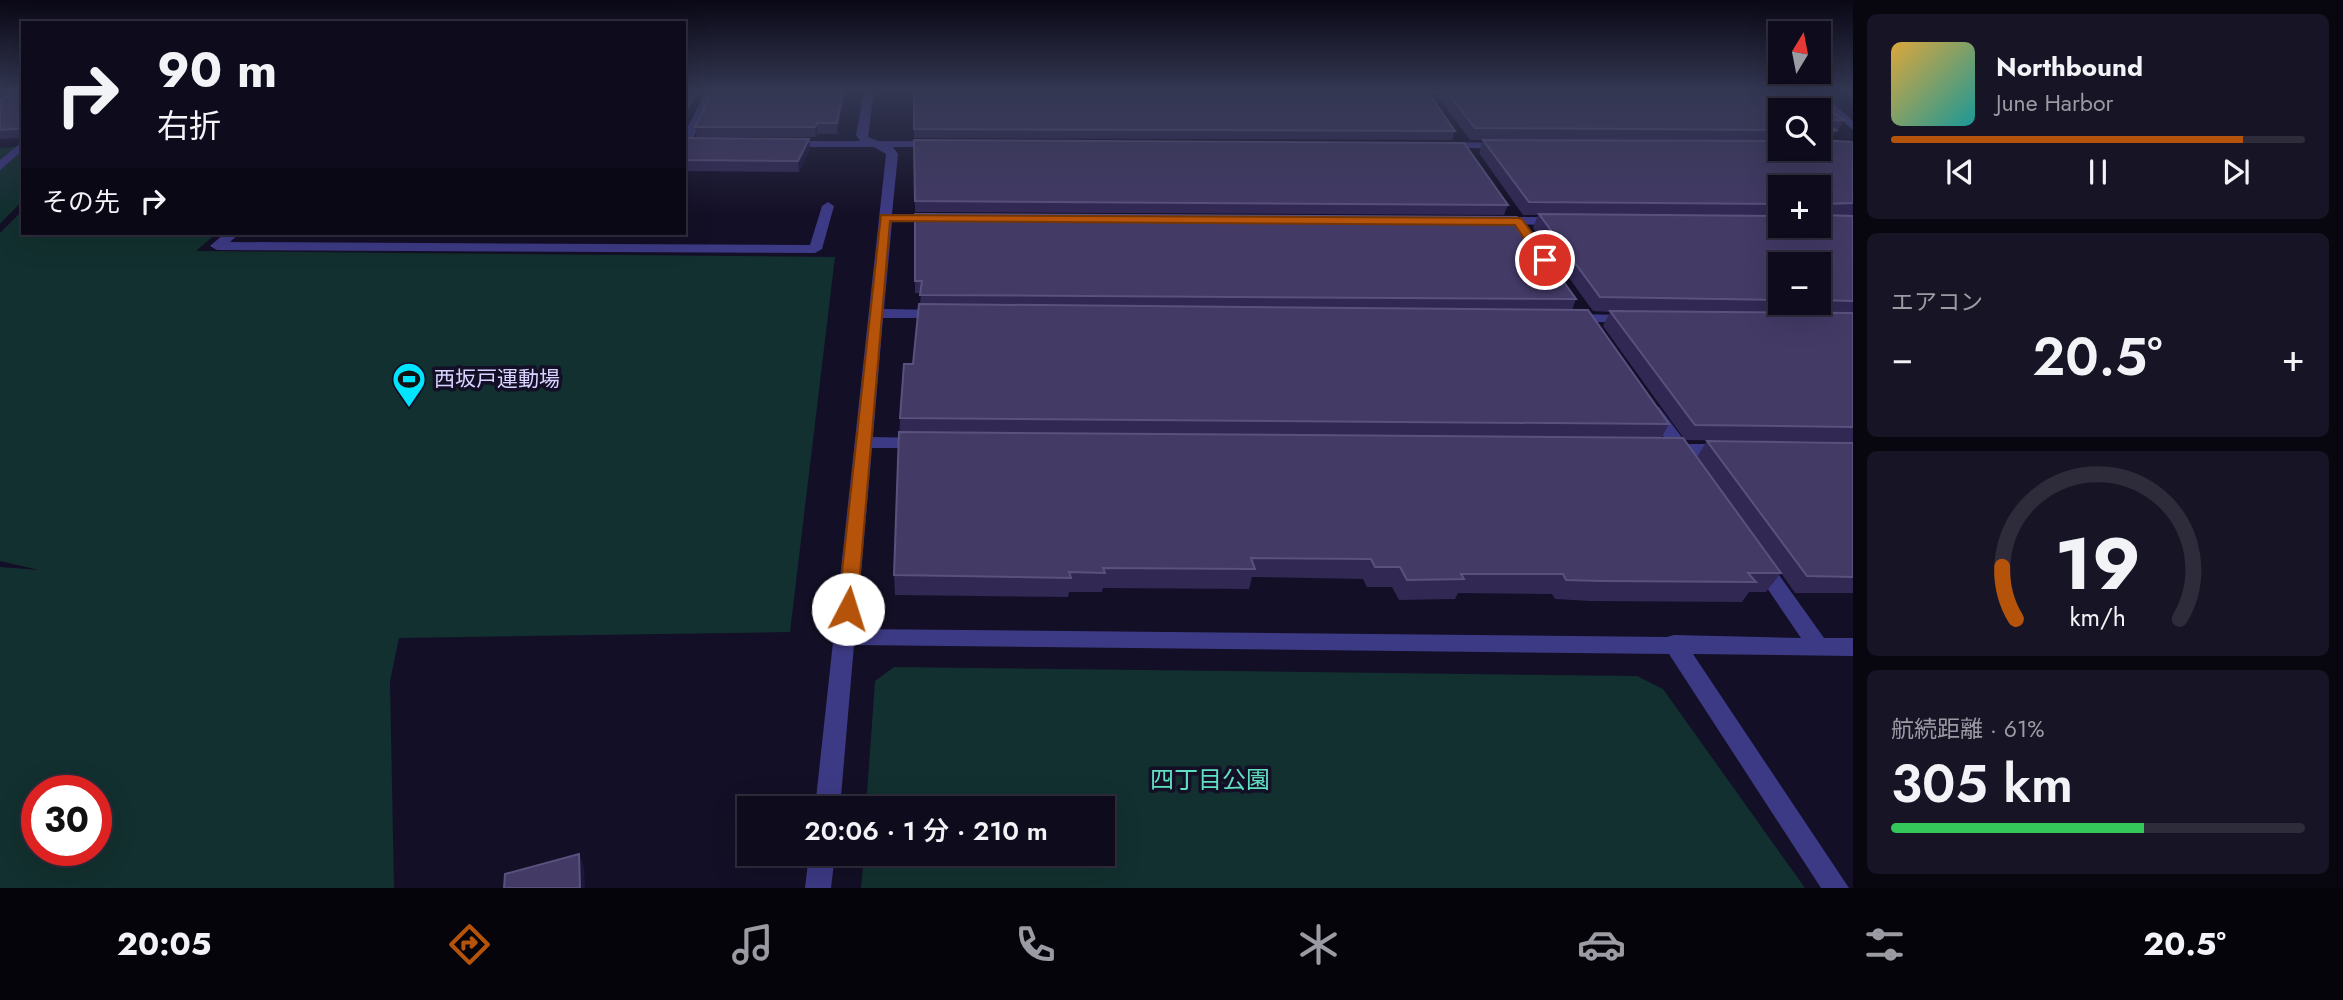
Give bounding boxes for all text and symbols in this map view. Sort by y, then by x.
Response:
north arrow [1768,21,1830,84]
map controls [1768,21,1831,315]
text: 90 m [157,35,277,105]
text: Northbound [1996,48,2143,86]
icon: right [42,49,133,140]
text: June Harbor [1996,86,2113,120]
button: search [1768,98,1831,161]
text: 右折 [157,103,221,149]
icon: previous [1941,153,1979,191]
icon: pause [2079,153,2117,191]
icon: next [2217,153,2255,191]
button: + [1768,175,1831,238]
icon: right [134,182,172,220]
text: その先 [42,183,120,221]
pin [1515,230,1575,290]
icon: arrive [1526,241,1564,279]
button: − [1768,252,1831,315]
text: エアコン [1891,285,1983,319]
text: 20.5° [2033,319,2162,395]
text: − [1891,330,1913,385]
text: + [2282,330,2305,385]
sports icon: 西坂戸運動場 [390,360,428,409]
place label: 西坂戸運動場 [434,364,560,394]
text: 19 [2055,512,2141,617]
position arrow [811,572,885,646]
text: km/h [2070,599,2126,635]
text: 航続距離 · 61% [1891,712,2045,746]
text: 305 km [1891,746,2073,822]
park label: 四丁目公園 [1150,762,1270,797]
speed limit sign: 30 [21,775,112,866]
text: 20:06 · 1 分 · 210 m [804,812,1048,850]
icon: directions [445,920,494,969]
icon: music [728,920,777,969]
icon: phone [1011,920,1060,969]
icon: climate [1294,920,1343,969]
icon: car [1577,920,1626,969]
icon: filters [1860,920,1909,969]
text: 20:05 [117,921,211,967]
text: 20.5° [2143,921,2226,967]

